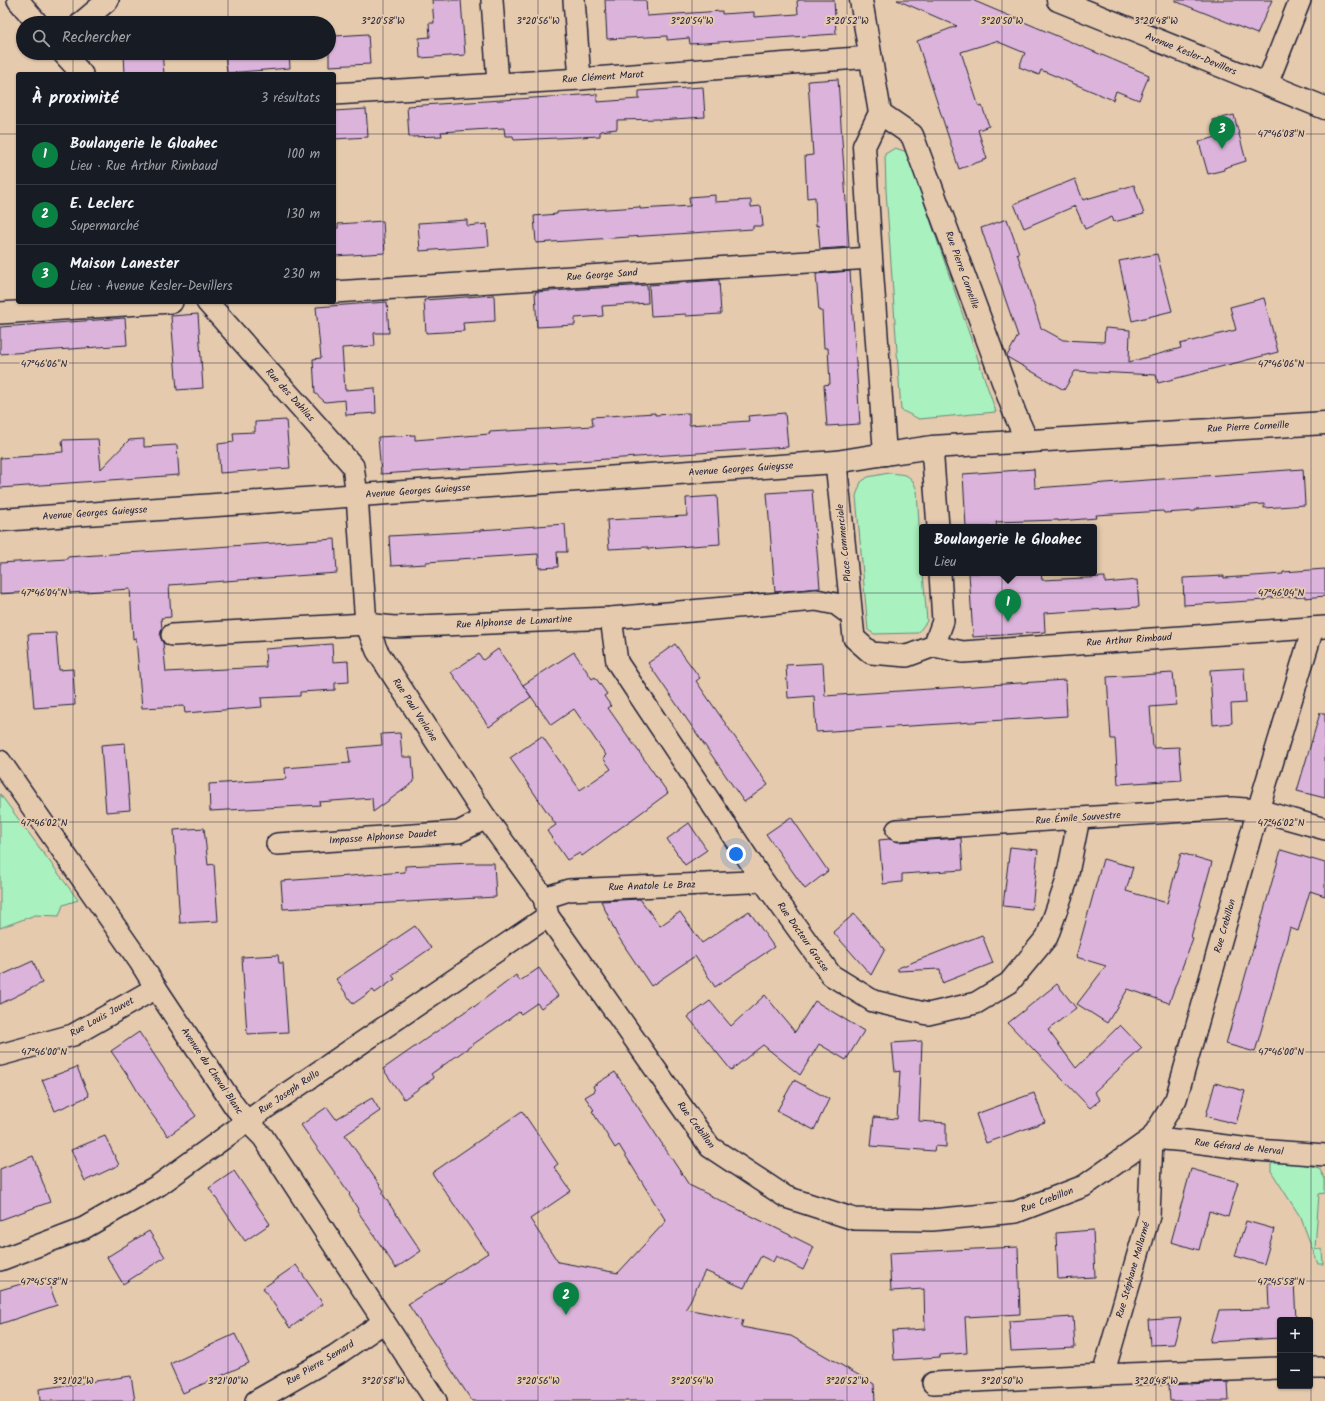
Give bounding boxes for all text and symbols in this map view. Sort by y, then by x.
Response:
text: 3°20'58"W [361,13,405,29]
text: 3°20'56"W [516,13,560,29]
text: 3°20'54"W [670,13,714,29]
text: 3°20'52"W [825,13,869,29]
text: 3°20'50"W [981,13,1024,29]
text: 3°20'48"W [1134,13,1178,29]
search box [16,16,336,60]
text: Rechercher [62,26,130,50]
icon: search [30,27,52,49]
street label: Avenue Kesler-Devillers [1143,28,1240,80]
street label: Rue Clément Marot [562,66,645,88]
text: À proximité [32,85,119,112]
text: 3 résultats [261,88,320,109]
pin: 3 [1209,116,1235,149]
text: 47°46'08"N [1257,126,1305,142]
text: Boulangerie le Gloahec [70,132,218,156]
text: 1 [43,144,47,165]
text: 100 m [287,144,320,165]
text: Lieu · Rue Arthur Rimbaud [70,156,217,177]
text: E. Leclerc [70,192,135,216]
text: 2 [41,204,49,225]
text: 130 m [286,204,320,225]
text: Supermarché [70,216,139,237]
street label: Rue Pierre Corneille [940,229,984,312]
text: Maison Lanester [70,252,179,276]
text: 3 [41,264,49,285]
text: 230 m [283,264,320,285]
street label: Rue George Sand [566,264,639,285]
text: Lieu · Avenue Kesler-Devillers [70,276,233,297]
text: 47°46'06"N [21,356,68,372]
text: 47°46'06"N [1258,356,1305,372]
street label: Rue des Dahlias [262,365,319,426]
street label: Rue Pierre Corneille [1207,417,1290,437]
street label: Avenue Georges Guieysse [688,457,794,481]
street label: Avenue Georges Guieysse [365,479,471,503]
street label: Avenue Georges Guieysse [42,501,148,525]
street label: Place Commerciale [832,503,856,583]
popup [919,524,1097,576]
text: Boulangerie le Gloahec [934,528,1082,552]
text: Lieu [934,552,956,573]
text: 47°46'04"N [21,585,68,601]
text: 47°46'04"N [1258,585,1305,601]
pin: 1 [995,589,1021,622]
street label: Rue Alphonse de Lamartine [456,611,573,633]
street label: Rue Arthur Rimbaud [1086,629,1173,651]
street label: Rue Paul Verlaine [388,675,442,745]
street label: Rue Émile Souvestre [1035,807,1122,829]
text: 47°46'02"N [21,815,68,831]
text: 47°46'02"N [1258,815,1305,831]
street label: Impasse Alphonse Daudet [328,825,438,849]
your location [726,844,746,864]
street label: Rue Anatole Le Braz [608,876,697,896]
street label: Rue Crebillon [1210,897,1240,955]
street label: Rue Docteur Grosse [773,899,833,976]
street label: Rue Louis Jouvet [67,993,137,1041]
street label: Avenue du Cheval Blanc [177,1024,247,1118]
text: 47°46'00"N [21,1044,67,1060]
text: 47°46'00"N [1258,1044,1304,1060]
street label: Rue Joseph Rollo [255,1065,323,1119]
street label: Rue Crebillon [673,1098,719,1152]
street label: Rue Gérard de Nerval [1194,1134,1285,1160]
street label: Rue Crebillon [1018,1183,1076,1217]
street label: Rue Stéphane Mallarmé [1112,1220,1155,1320]
text: 47°45'58"N [20,1274,68,1290]
text: 47°45'58"N [1257,1274,1305,1290]
pin: 2 [553,1282,579,1315]
map controls [1277,1317,1313,1389]
button: + [1277,1317,1313,1353]
street label: Rue Pierre Semard [283,1336,358,1390]
button: − [1277,1353,1313,1389]
text: 3°21'02"W [52,1373,94,1389]
text: 3°21'00"W [208,1373,248,1389]
text: 3°20'58"W [361,1373,405,1389]
text: 3°20'56"W [516,1373,560,1389]
text: 3°20'54"W [670,1373,714,1389]
text: 3°20'52"W [825,1373,869,1389]
text: 3°20'50"W [981,1373,1024,1389]
text: 3°20'48"W [1134,1373,1178,1389]

